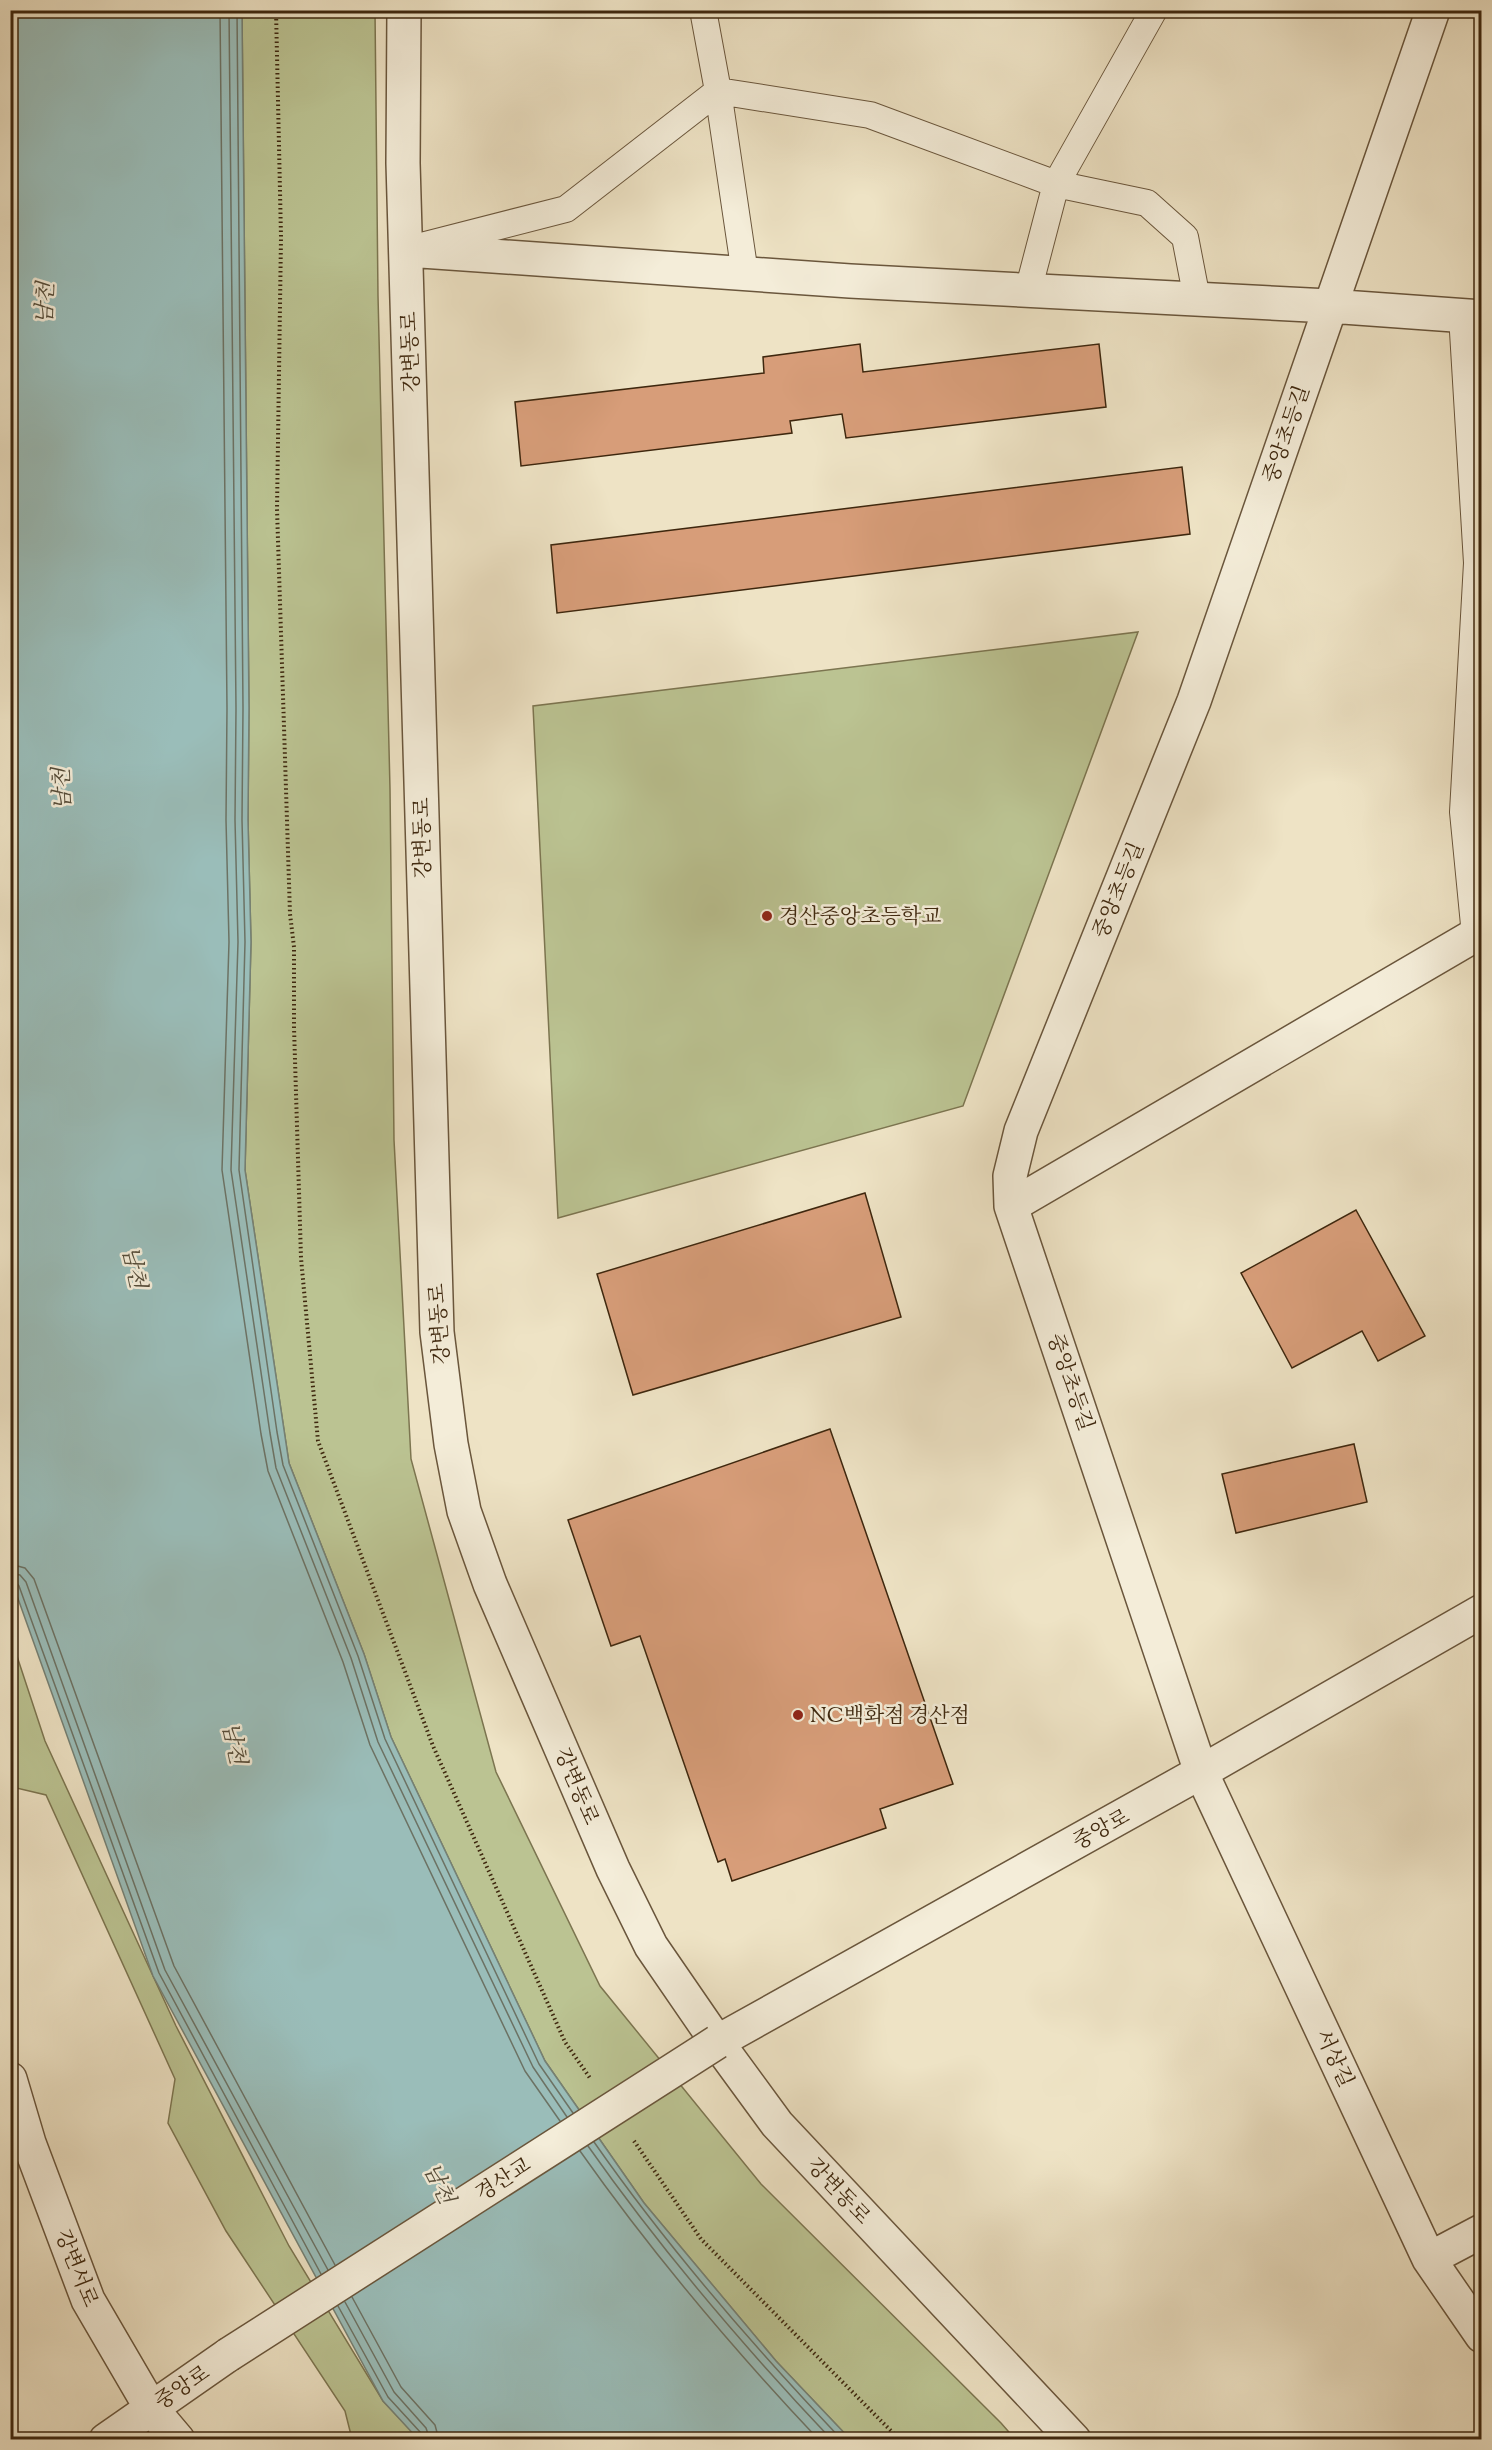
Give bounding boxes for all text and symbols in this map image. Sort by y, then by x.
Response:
water label: 남천 [30,279,64,325]
street label: 강변동로 [396,311,428,393]
street label: 중앙초등길 [1257,382,1319,487]
water label: 남천 [47,765,81,811]
street label: 강변동로 [408,797,440,879]
street label: 중앙초등길 [1087,838,1153,943]
place label: 경산중앙초등학교 [779,903,941,933]
marker: 경산중앙초등학교 [760,909,774,923]
water label: 남천 [112,1244,152,1293]
street label: 강변동로 [423,1282,459,1365]
street label: 중앙초등길 [1038,1330,1100,1435]
place label: NC백화점 경산점 [810,1702,970,1732]
marker: NC백화점 경산점 [791,1708,805,1722]
water label: 남천 [212,1720,252,1769]
street label: 강변동로 [545,1744,605,1830]
street label: 중앙로 [1068,1803,1136,1859]
street label: 서상길 [1307,2025,1360,2093]
street label: 경산교 [470,2152,538,2210]
street label: 강변동로 [799,2152,876,2232]
water label: 남천 [414,2158,462,2212]
street label: 강변서로 [46,2226,104,2312]
street label: 중앙로 [150,2359,217,2418]

